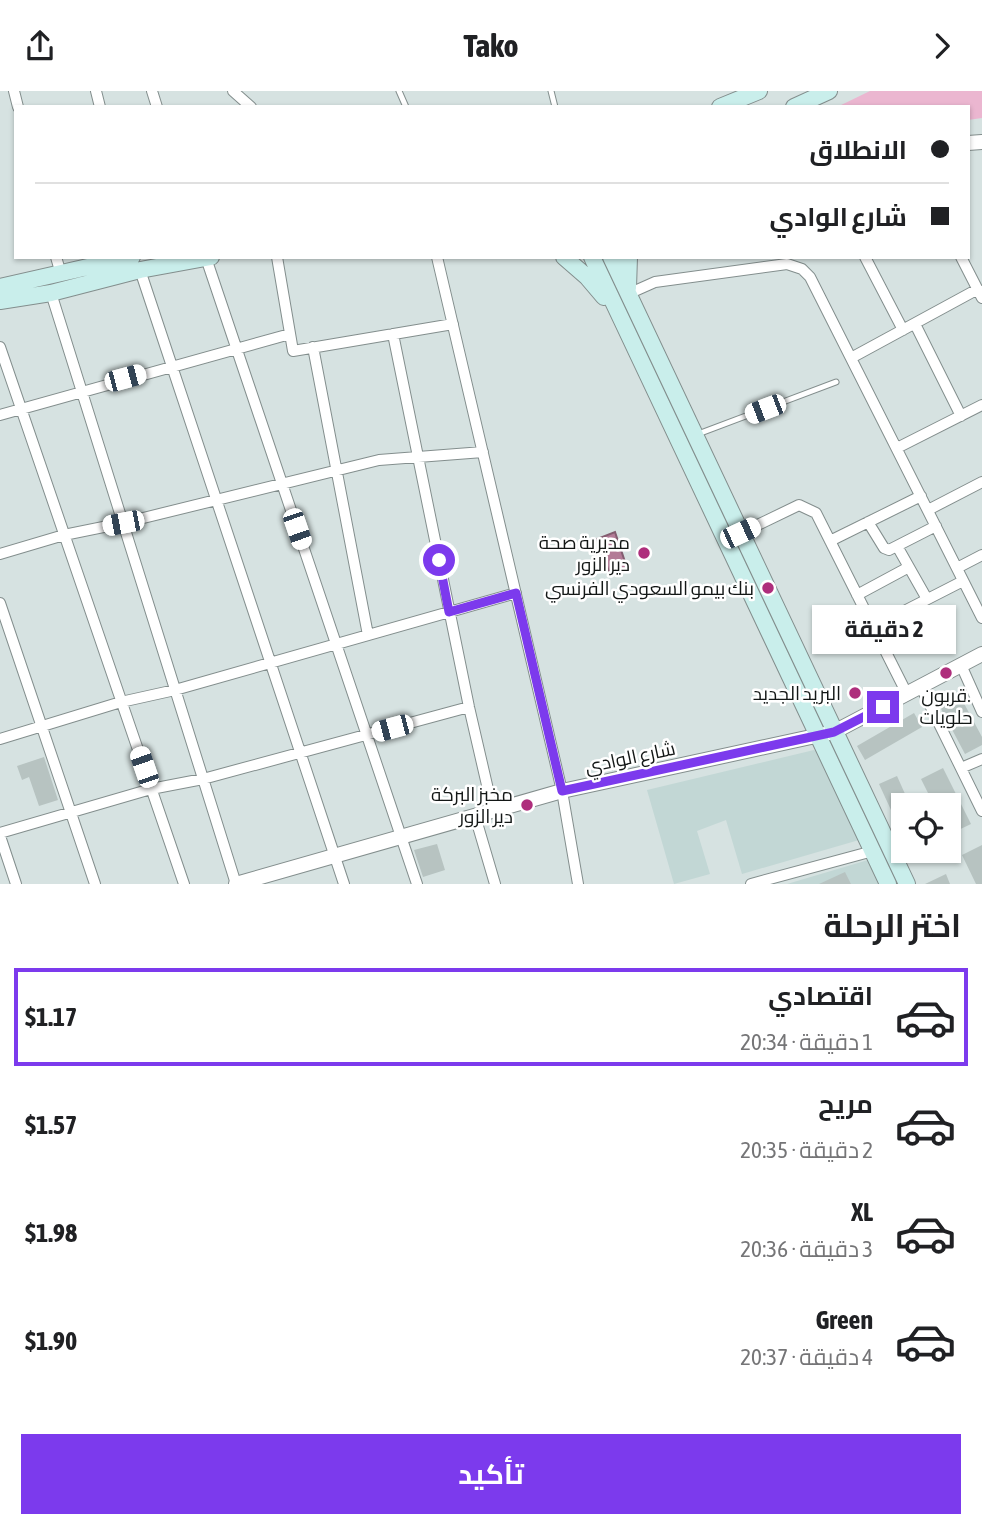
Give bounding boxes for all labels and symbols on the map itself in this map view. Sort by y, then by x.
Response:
car [102,362,149,394]
car [742,392,789,426]
car [281,506,314,552]
car [101,509,146,537]
car [717,515,764,551]
place label: مديرية صحة دير الزور [539,531,630,576]
route start [423,544,455,576]
marker: مديرية صحة دير الزور [636,545,652,561]
place label: بنك بيمو السعودي الفرنسي [545,577,754,603]
marker: بنك بيمو السعودي الفرنسي [760,580,776,596]
callout: 2 دقيقة [811,605,955,655]
marker: قربون. حلويات [938,665,954,681]
place label: البريد الجديد [753,682,841,705]
place label: قربون. حلويات [919,684,973,729]
marker: البريد الجديد [847,685,863,701]
route end [867,691,899,723]
car [369,712,416,744]
street label: شارع الوادي [583,737,678,781]
car [128,744,161,790]
place label: مخبز البركة دير الزور [431,783,513,828]
marker: مخبز البركة دير الزور [519,797,535,813]

